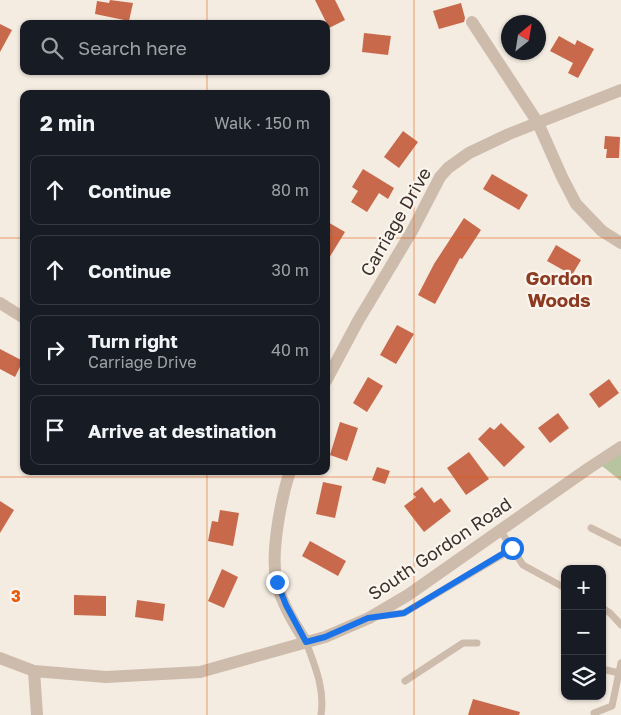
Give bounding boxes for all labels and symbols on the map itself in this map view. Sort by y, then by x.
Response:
north arrow [501,15,546,60]
street label: Carriage Drive [355,163,435,280]
district label: Gordon Woods [525,266,593,311]
street label: South Gordon Road [364,492,515,604]
route start [501,537,524,560]
route end [266,571,289,594]
text: 3 [11,586,21,606]

